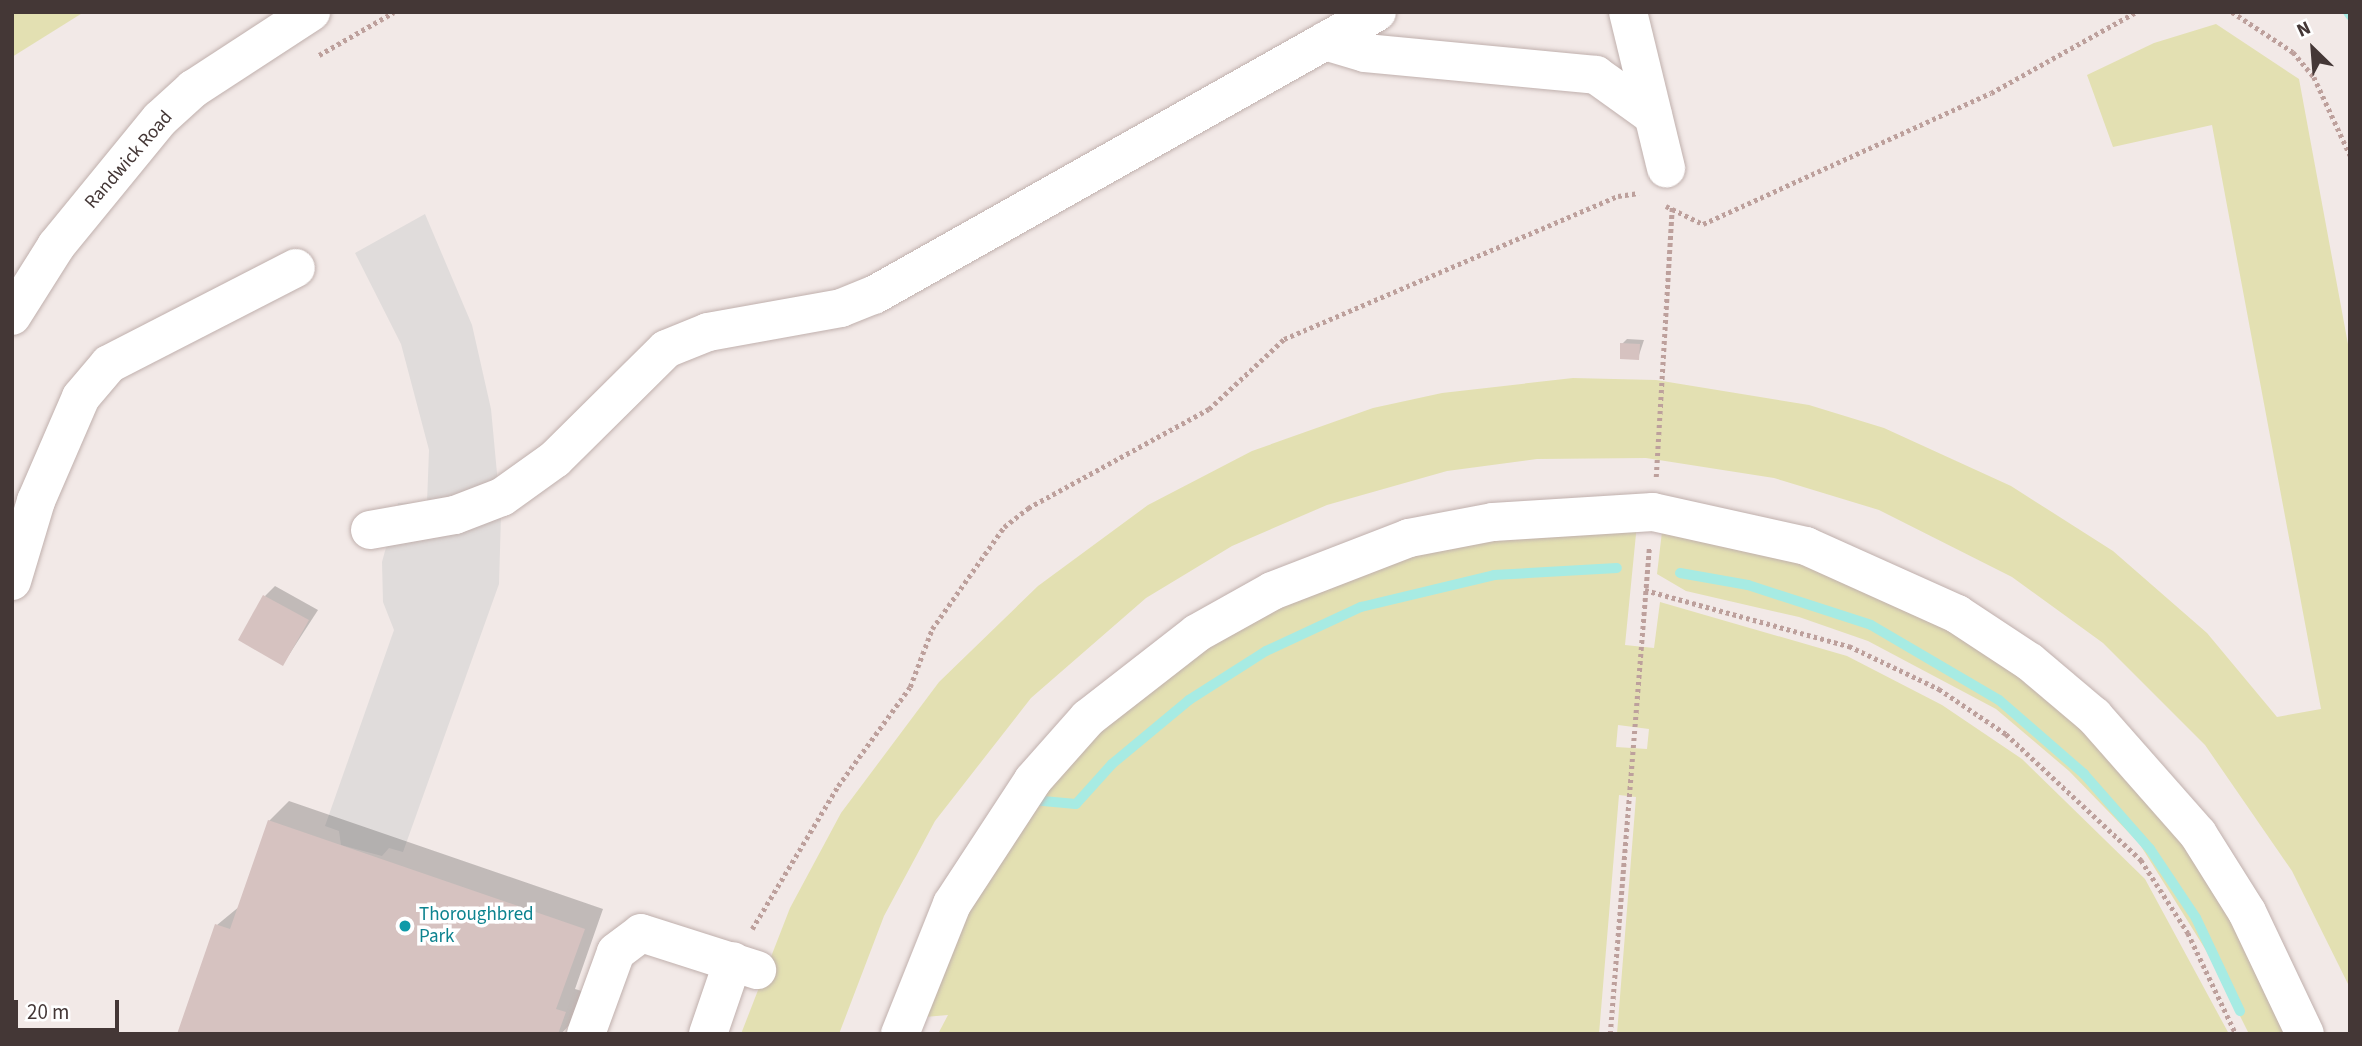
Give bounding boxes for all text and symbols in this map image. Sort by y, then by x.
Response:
north arrow [2278,14,2348,84]
text: N [2292,15,2315,44]
street label: Randwick Road [80,106,178,214]
place label: Thoroughbred Park [419,904,534,948]
marker: Thoroughbred Park [397,918,413,934]
scale bar [18,986,122,1030]
text: 20 m [27,997,69,1027]

